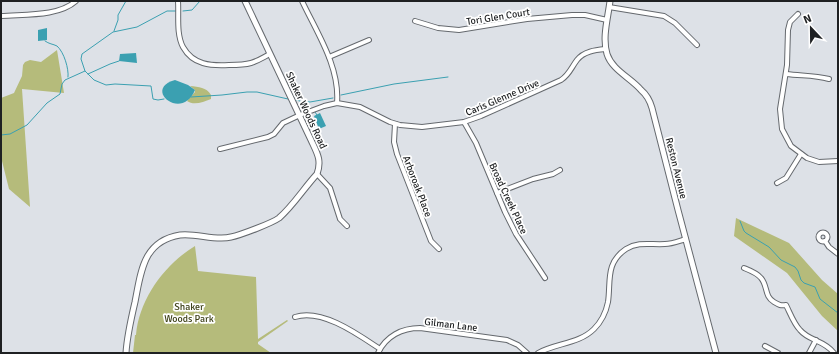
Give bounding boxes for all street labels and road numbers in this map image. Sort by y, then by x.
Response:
street label: Tori Glen Court [466,6,531,28]
street label: Shaker Woods Road [283,70,329,151]
street label: Caris Glenne Drive [464,77,541,119]
street label: Reston Avenue [663,136,689,200]
street label: Arboroak Place [400,154,434,219]
street label: Broad Creek Place [486,161,530,236]
street label: Gilman Lane [424,316,478,334]

